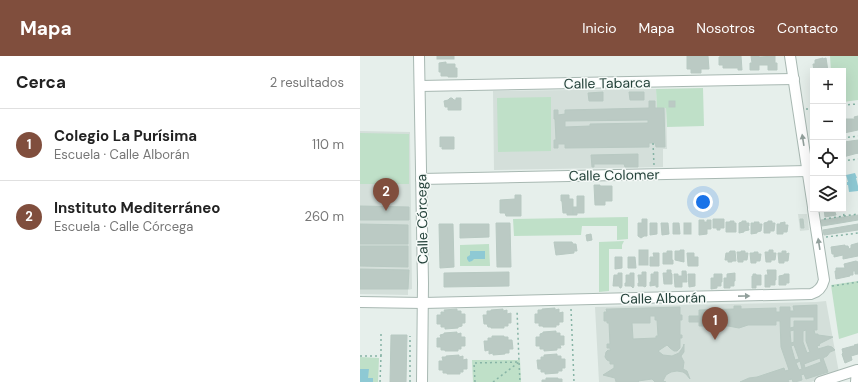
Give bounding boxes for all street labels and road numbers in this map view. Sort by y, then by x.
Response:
street label: Calle Tabarca [563,73,651,93]
street label: Calle Colomer [568,165,660,185]
street label: Calle Córcega [412,174,432,264]
street label: Calle Alborán [620,288,706,308]

